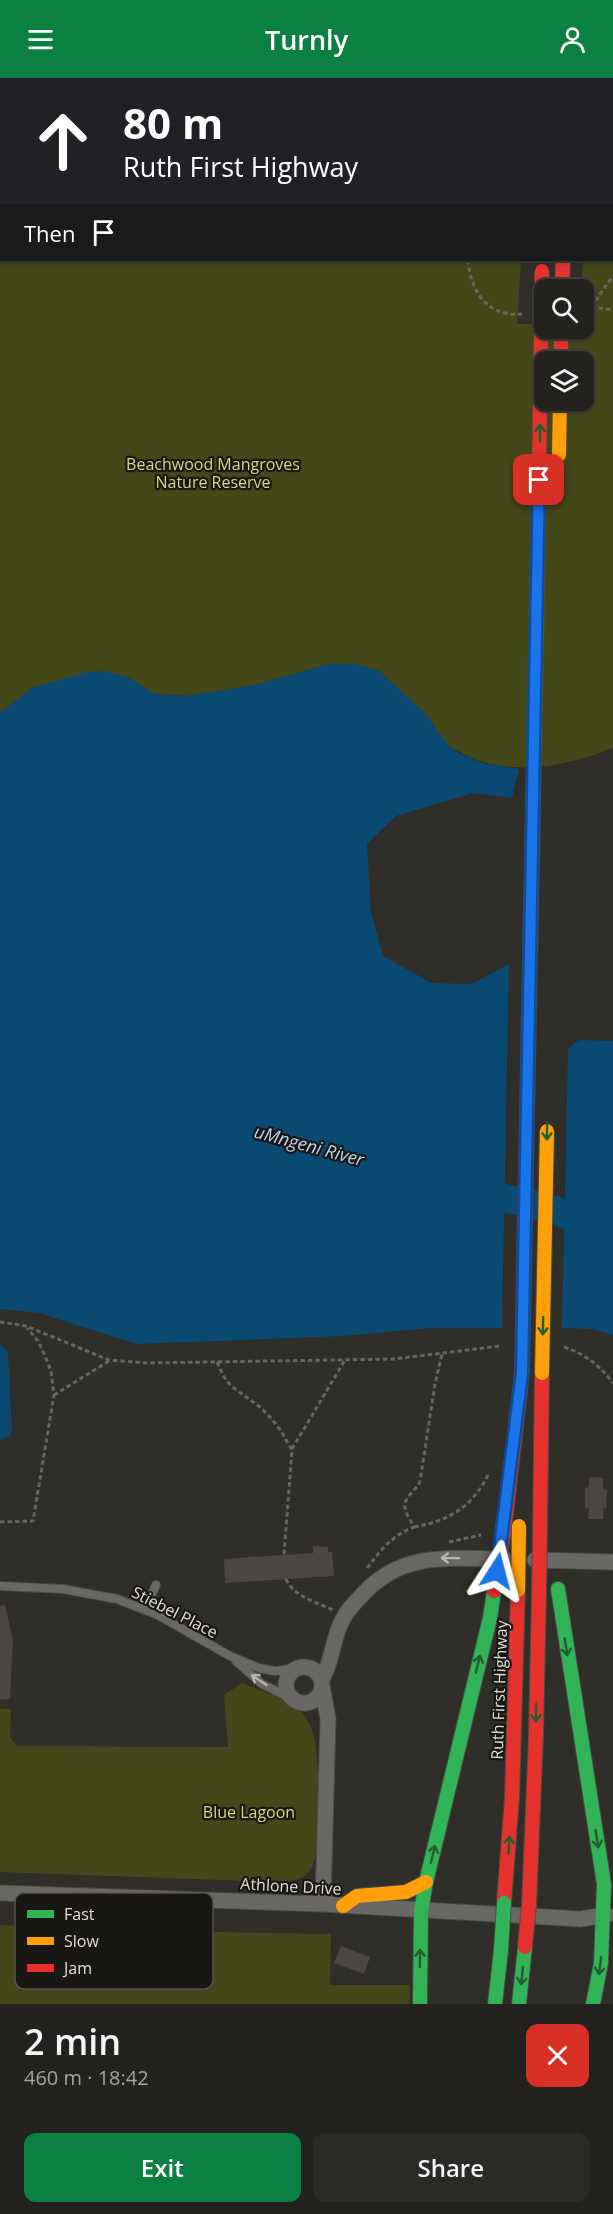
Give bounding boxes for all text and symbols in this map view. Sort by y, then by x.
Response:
text: Turnly [265,21,348,58]
icon: menu [24,23,57,56]
icon: person [556,23,589,56]
text: 80 m [123,94,223,151]
icon: ahead [24,102,102,180]
text: Ruth First Highway [123,148,358,185]
icon: arrive [87,216,120,249]
text: Then [24,218,75,248]
map controls [534,279,594,411]
button: search [534,279,594,339]
button: layers [534,351,594,411]
one-way arrow [534,423,545,443]
park label: Beachwood Mangroves Nature Reserve [126,453,300,493]
pin [513,454,564,505]
icon: arrive [522,463,555,496]
water label: uMngeni River [252,1119,368,1171]
one-way arrow [541,1120,552,1140]
one-way arrow [537,1315,549,1335]
position arrow [465,1539,529,1603]
one-way arrow [440,1553,460,1564]
street label: Stiebel Place [128,1581,222,1643]
street label: Ruth First Highway [486,1619,512,1760]
one-way arrow [561,1636,572,1656]
one-way arrow [473,1655,485,1674]
one-way arrow [251,1674,267,1686]
one-way arrow [530,1702,542,1722]
park label: Blue Lagoon [203,1801,295,1823]
one-way arrow [591,1829,602,1849]
one-way arrow [504,1836,515,1856]
one-way arrow [427,1845,439,1864]
street label: Athlone Drive [240,1872,342,1900]
legend [15,1893,213,1989]
text: Fast [64,1903,95,1925]
text: Slow [64,1930,99,1952]
one-way arrow [414,1948,426,1968]
one-way arrow [595,1955,606,1975]
text: Jam [62,1957,92,1979]
one-way arrow [516,1965,527,1985]
text: 2 min [24,2017,121,2066]
button: close [526,2024,589,2087]
text: 460 m · 18:42 [24,2064,149,2091]
button: Exit [24,2133,301,2202]
button: Share [313,2133,589,2202]

